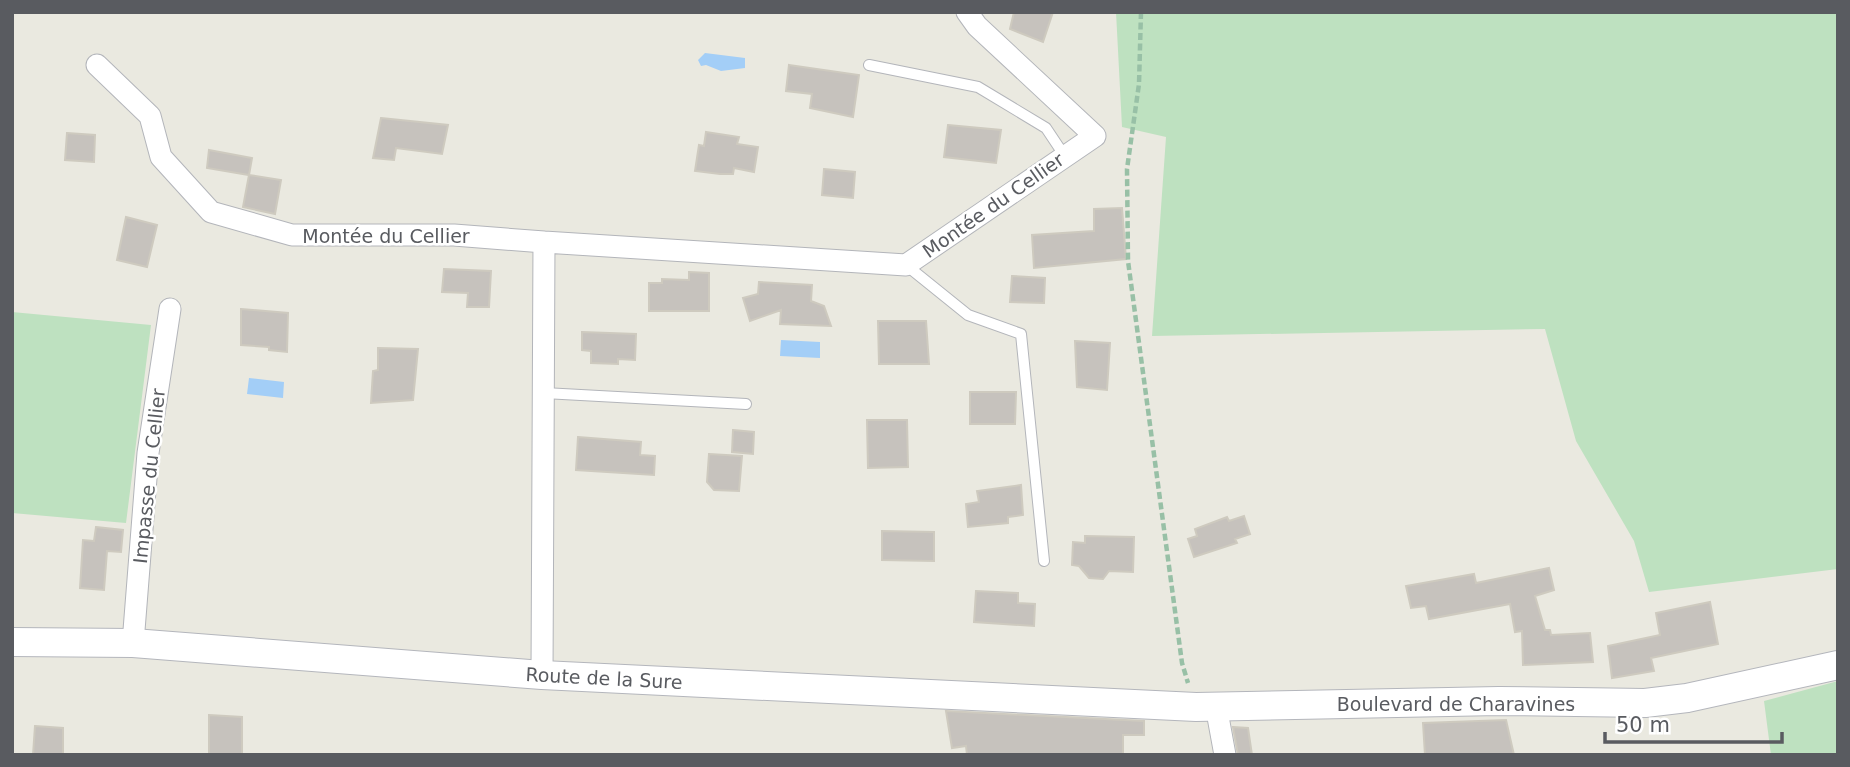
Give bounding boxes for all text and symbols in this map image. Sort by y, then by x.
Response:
street label: Montée du Cellier [918,148,1068,262]
street label: Montée du Cellier [302,225,470,247]
street label: Impasse du Cellier [129,387,169,565]
street label: Route de la Sure [525,663,683,693]
street label: Boulevard de Charavines [1337,693,1575,715]
scale bar [1605,700,1782,744]
text: 50 m [1616,713,1670,737]

